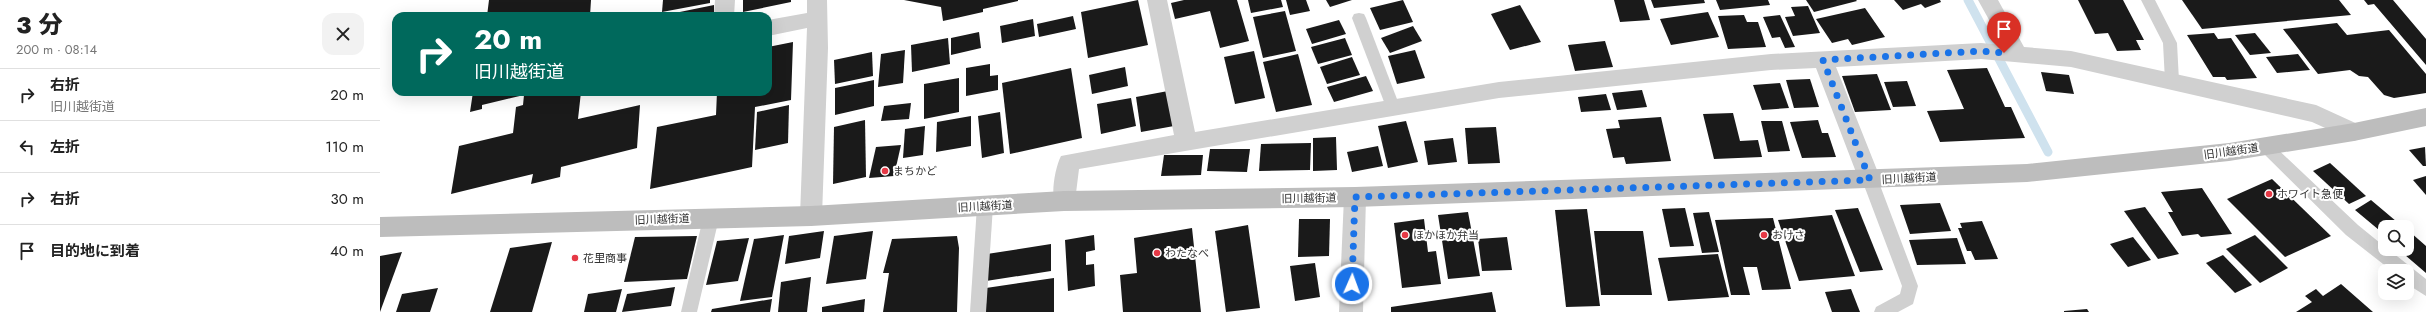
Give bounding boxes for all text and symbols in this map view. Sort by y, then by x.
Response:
text: 3 分 [16,7,63,42]
pin [1987,12,2021,53]
button: close [322,13,364,55]
icon: arrive [1993,18,2015,40]
text: 20 m [474,19,542,60]
icon: right [408,28,460,80]
text: 200 m · 08:14 [16,40,97,59]
text: 旧川越街道 [474,59,564,85]
text: 右折 [50,74,80,96]
icon: right [16,84,38,106]
text: 20 m [330,84,364,106]
text: 旧川越街道 [50,97,115,116]
icon: left [16,136,38,158]
text: 左折 [50,136,80,158]
text: 110 m [325,136,364,158]
street label: 旧川越街道 [2203,139,2259,163]
place label: まちかど [893,163,937,179]
marker: まちかど [880,166,890,176]
street label: 旧川越街道 [1881,169,1937,187]
place label: ホワイト急便 [2277,186,2344,202]
icon: right [16,188,38,210]
text: 右折 [50,188,80,210]
text: 30 m [331,188,364,210]
marker: ホワイト急便 [2264,189,2274,199]
street label: 旧川越街道 [1281,190,1337,206]
street label: 旧川越街道 [957,197,1013,215]
street label: 旧川越街道 [634,210,690,228]
map controls [2378,220,2414,300]
button: search [2378,220,2414,256]
place label: ほかほか弁当 [1413,227,1479,243]
place label: おけさ [1772,227,1805,243]
marker: ほかほか弁当 [1400,230,1410,240]
marker: おけさ [1759,230,1769,240]
icon: arrive [16,240,38,262]
text: 目的地に到着 [50,240,140,262]
text: 40 m [330,240,364,262]
place label: わたなべ [1165,245,1209,261]
marker: わたなべ [1152,248,1162,258]
place label: 花里商事 [583,250,627,266]
marker: 花里商事 [570,253,580,263]
position arrow [1331,263,1373,305]
button: layers [2378,264,2414,300]

